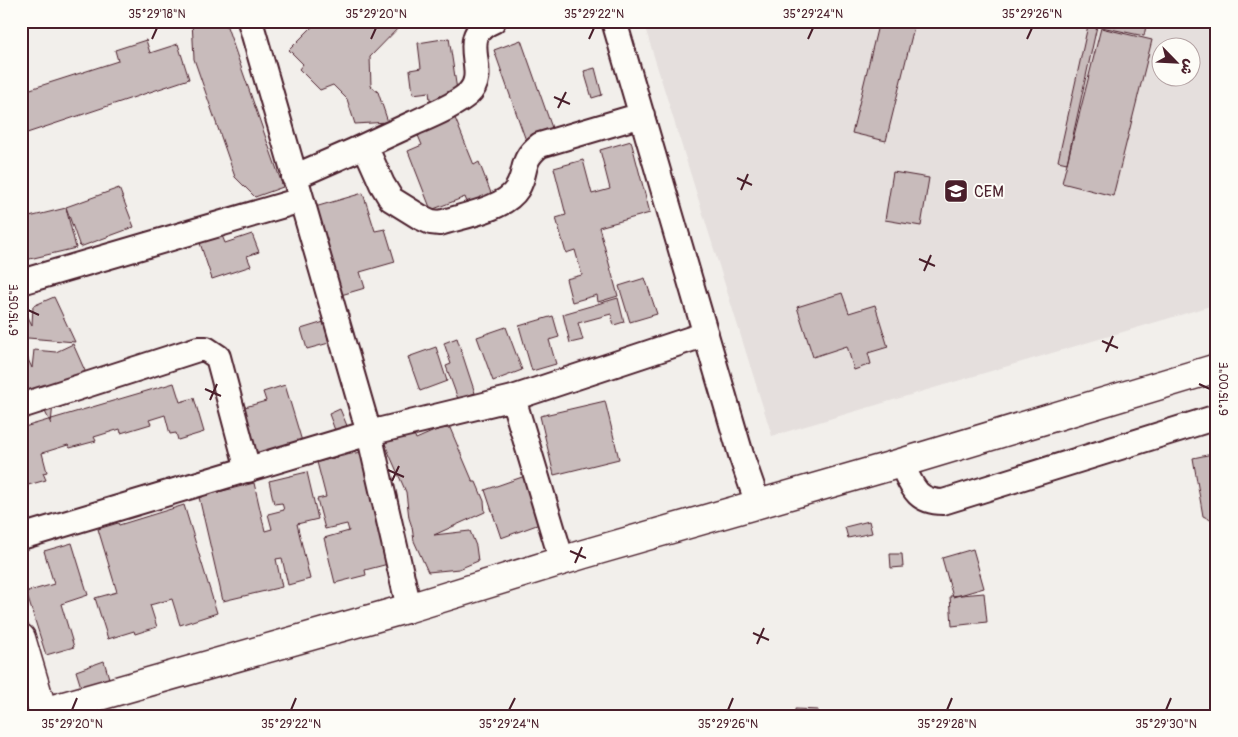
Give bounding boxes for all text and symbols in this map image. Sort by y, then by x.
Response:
text: 35°29'18"N [128,7,186,22]
text: 35°29'20"N [345,7,407,22]
text: 35°29'22"N [564,7,624,22]
text: 35°29'24"N [783,7,843,22]
text: 35°29'26"N [1002,7,1062,22]
north arrow [1150,38,1200,88]
text: ش [1177,57,1198,78]
school or university icon: CEM [943,178,969,204]
place label: CEM [974,182,1004,202]
text: 6°15'05"E [7,284,22,336]
text: 6°15'00"E [1217,362,1232,416]
text: 35°29'20"N [41,717,103,732]
text: 35°29'22"N [261,717,321,732]
text: 35°29'24"N [479,717,539,732]
text: 35°29'26"N [698,717,758,732]
text: 35°29'28"N [917,717,977,732]
text: 35°29'30"N [1135,717,1197,732]

